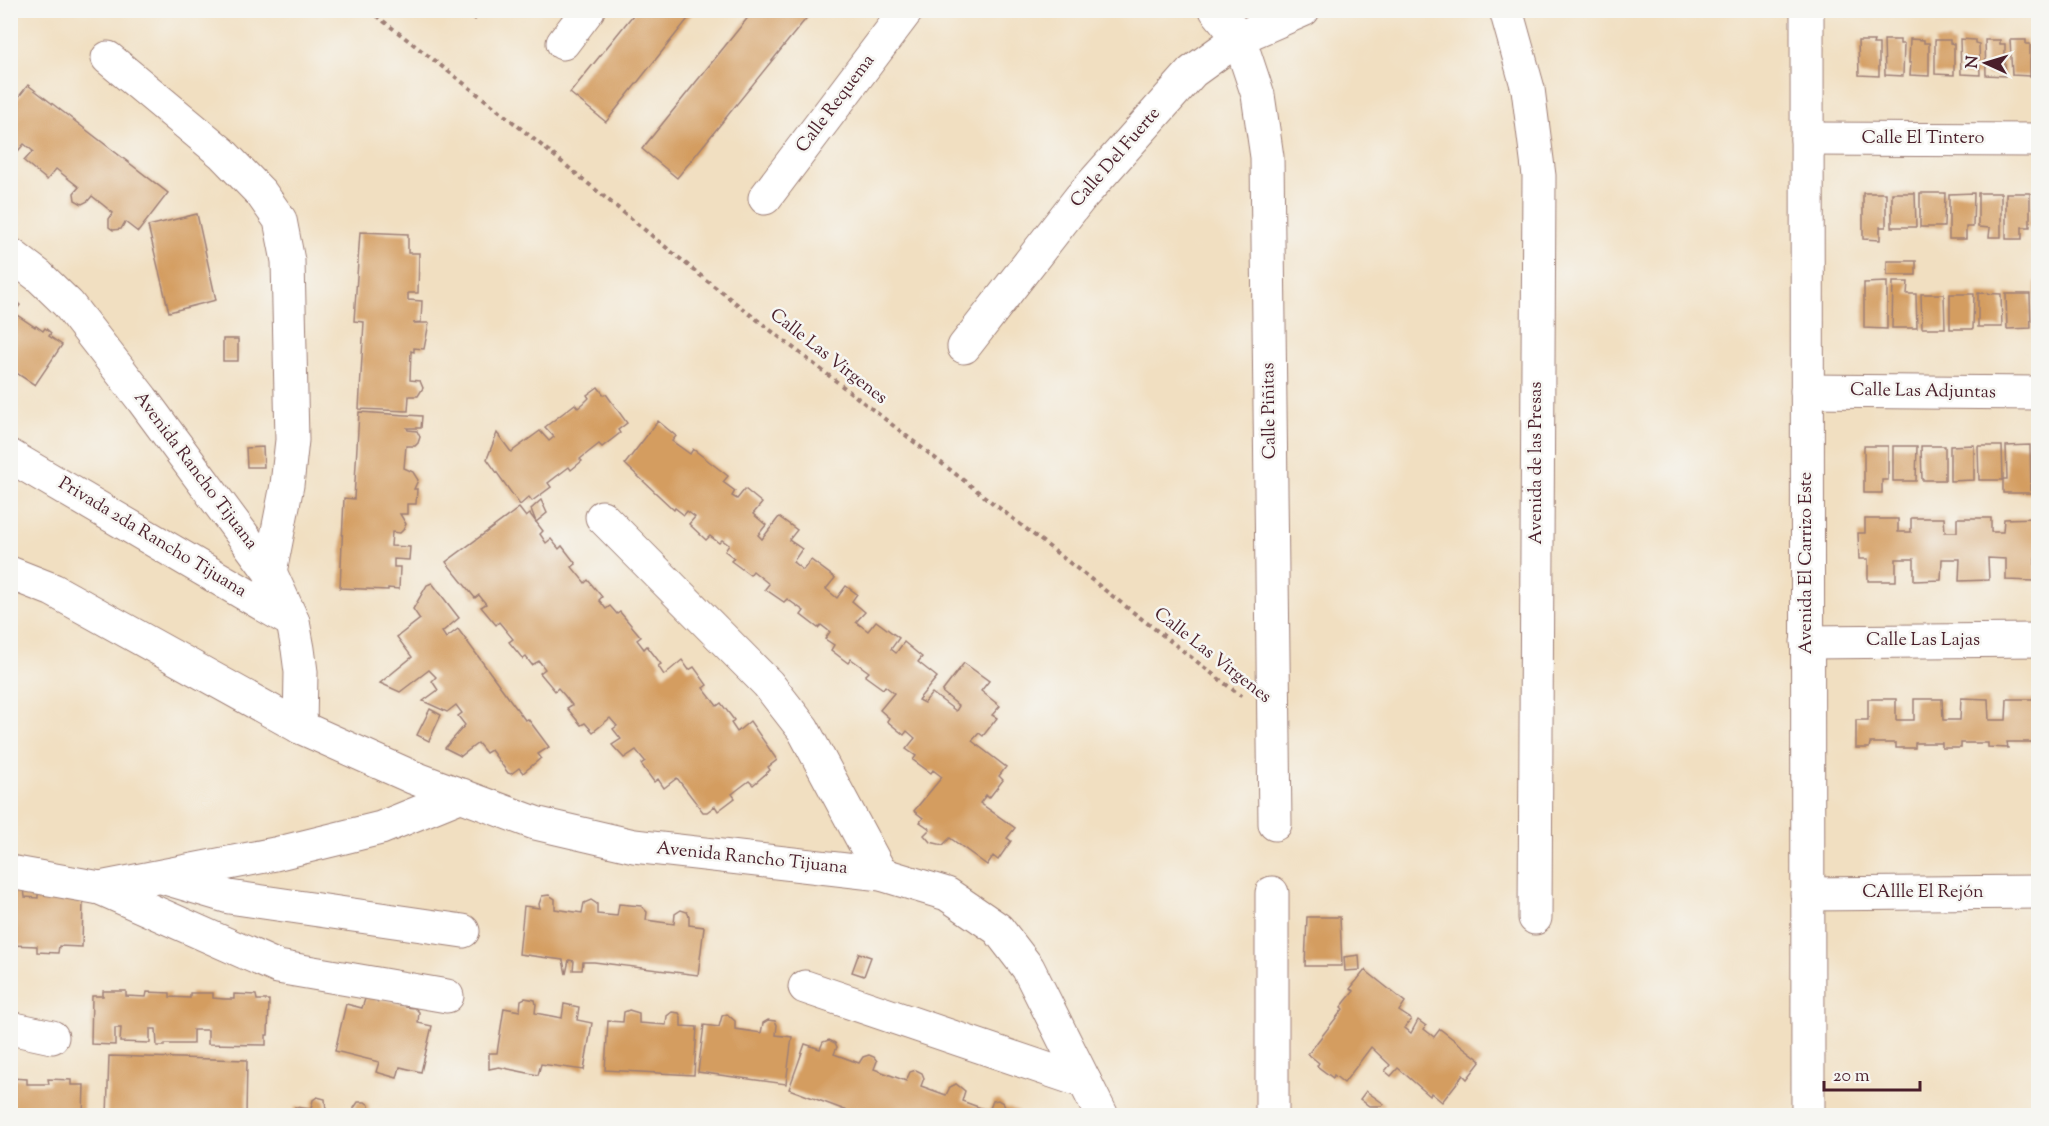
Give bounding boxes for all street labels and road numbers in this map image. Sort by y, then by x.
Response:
street label: Calle Requema [790,49,882,159]
street label: Calle Del Fuerte [1065,102,1167,214]
street label: Calle El Tintero [1862,126,1985,152]
street label: Calle Las Virgenes [764,303,892,411]
street label: Calle Piñitas [1256,362,1284,460]
street label: Calle Las Adjuntas [1850,378,1996,406]
street label: Avenida de las Presas [1524,382,1550,544]
street label: Avenida Rancho Tijuana [127,386,263,556]
street label: Privada 2da Rancho Tijuana [53,471,251,605]
street label: Avenida El Carrizo Este [1794,472,1820,654]
street label: Calle Las Virgenes [1148,602,1276,710]
street label: Calle Las Lajas [1866,628,1980,654]
street label: Avenida Rancho Tijuana [655,836,849,882]
street label: CAllle El Rejón [1862,880,1984,906]

